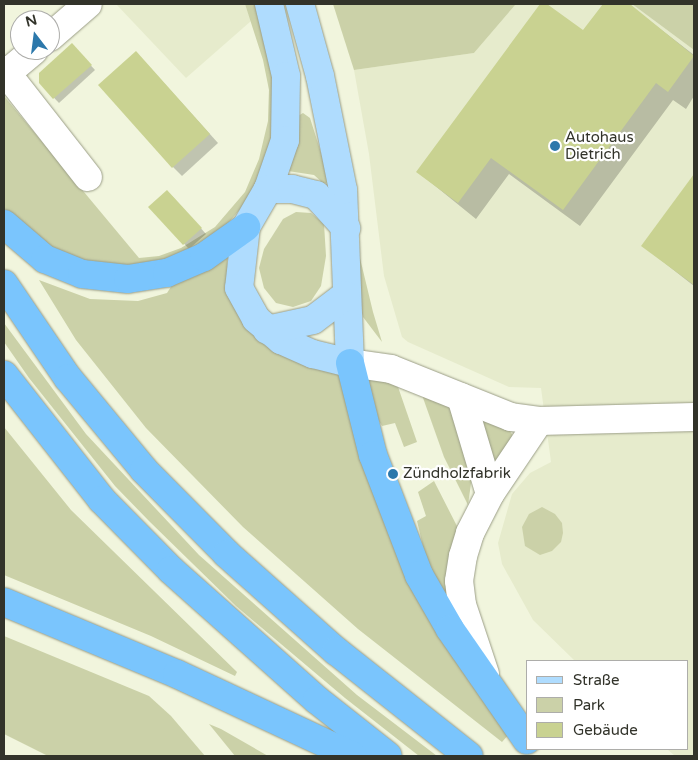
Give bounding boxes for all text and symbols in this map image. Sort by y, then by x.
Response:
north arrow [10,10,60,60]
text: N [24,11,39,31]
place label: Autohaus Dietrich [565,128,634,163]
marker: Autohaus Dietrich [549,140,561,152]
place label: Zündholzfabrik [403,465,511,483]
marker: Zündholzfabrik [387,468,399,480]
legend [526,660,688,750]
text: Straße [573,671,619,689]
text: Park [573,696,605,714]
text: Gebäude [573,721,638,739]

